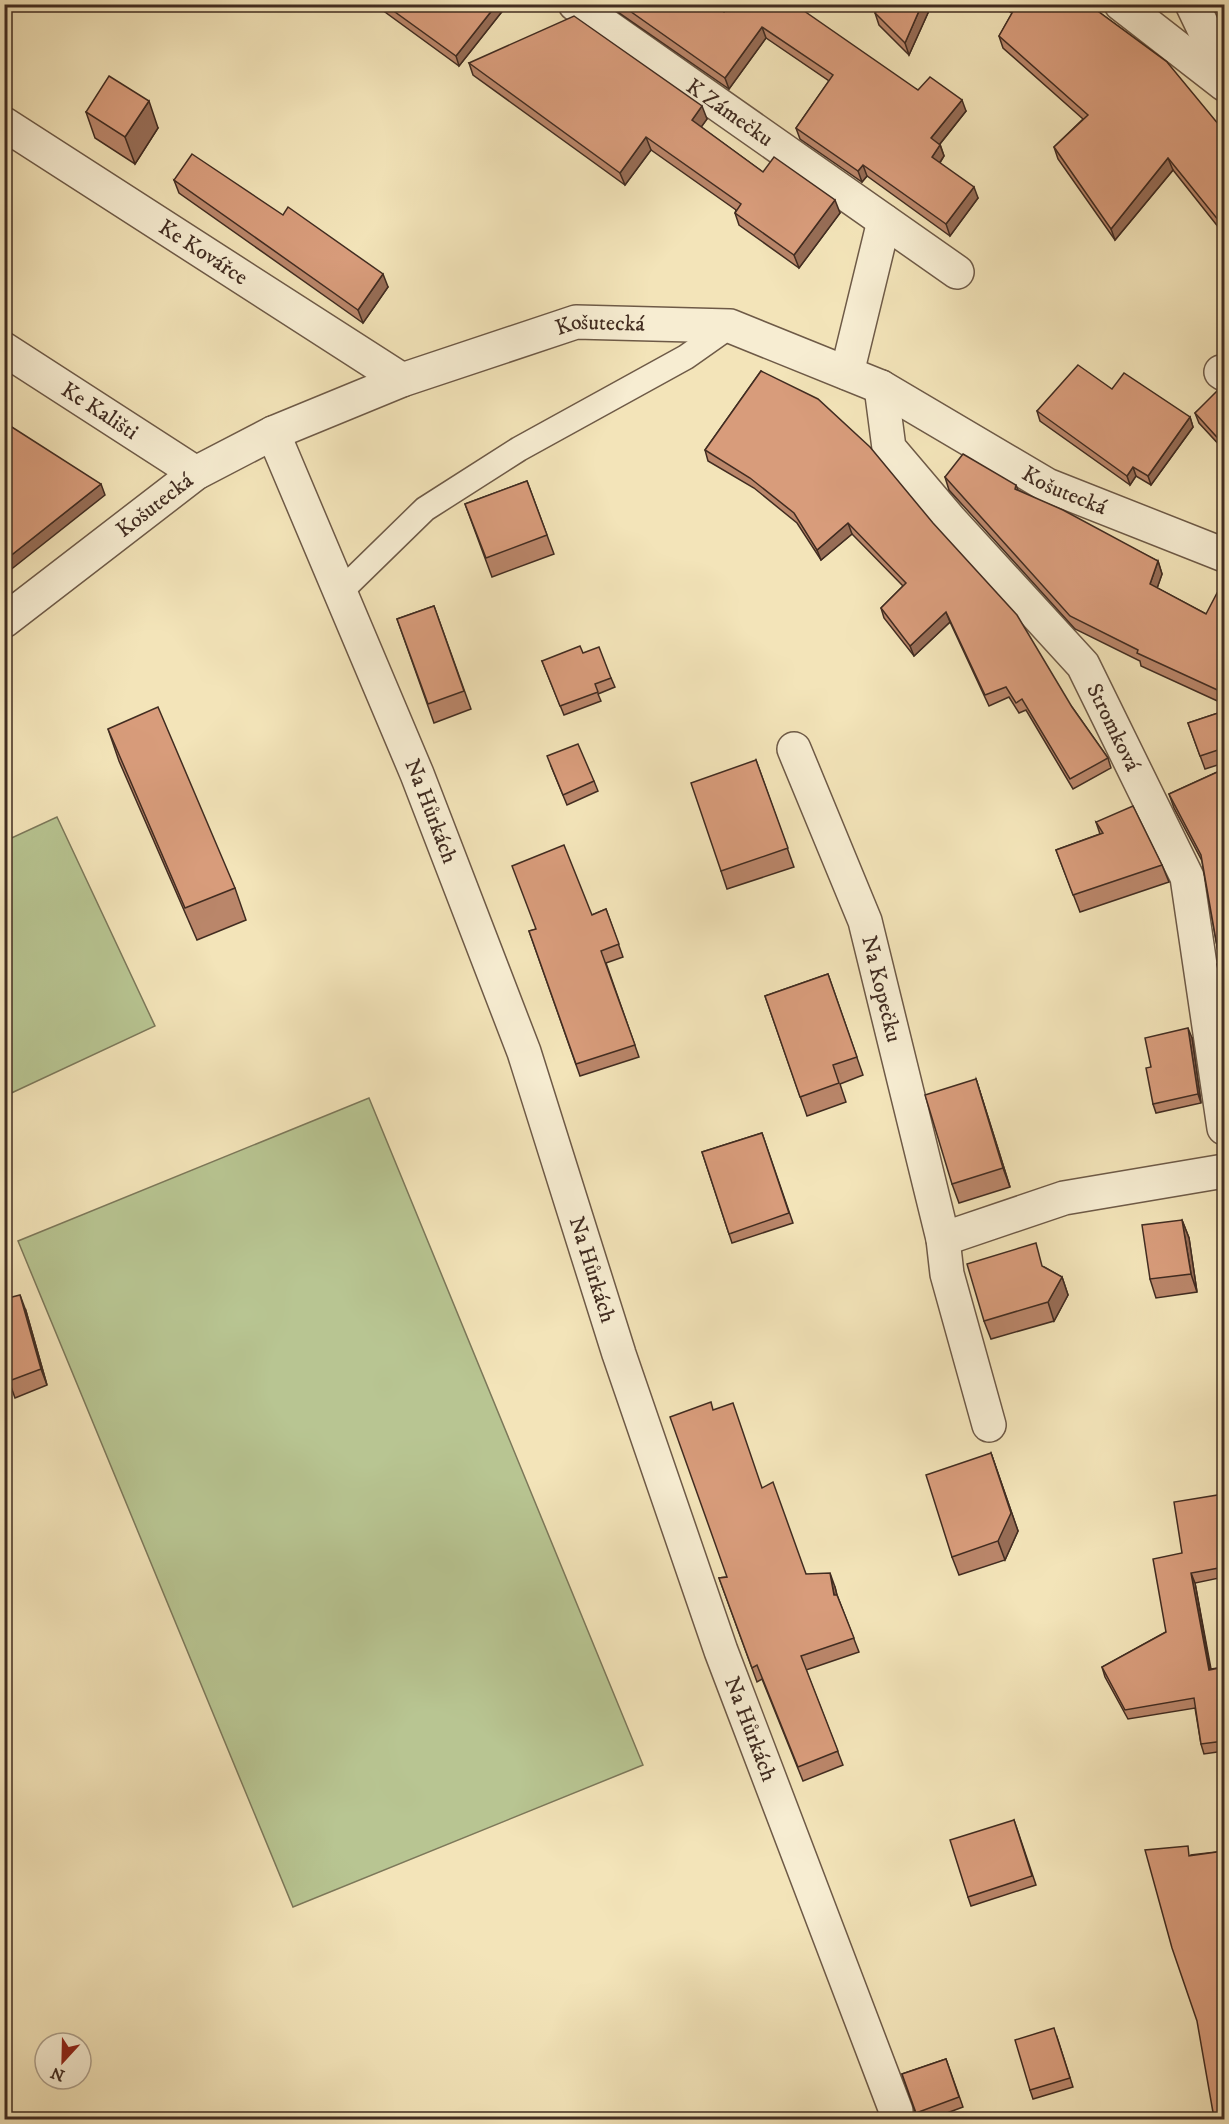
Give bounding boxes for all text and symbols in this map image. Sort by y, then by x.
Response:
street label: K Zámečku [681,73,778,152]
street label: Ke Kovářce [154,214,253,291]
street label: Košutecká [552,308,646,341]
street label: Ke Kališti [56,376,143,446]
street label: Košutecká [1017,460,1111,521]
street label: Košutecká [111,466,199,543]
street label: Stromková [1081,679,1147,776]
street label: Na Hůrkách [399,755,464,868]
street label: Na Kopečku [856,933,908,1045]
street label: Na Hůrkách [563,1213,622,1326]
street label: Na Hůrkách [719,1673,783,1785]
north arrow [33,2031,93,2091]
text: N [48,2062,68,2086]

